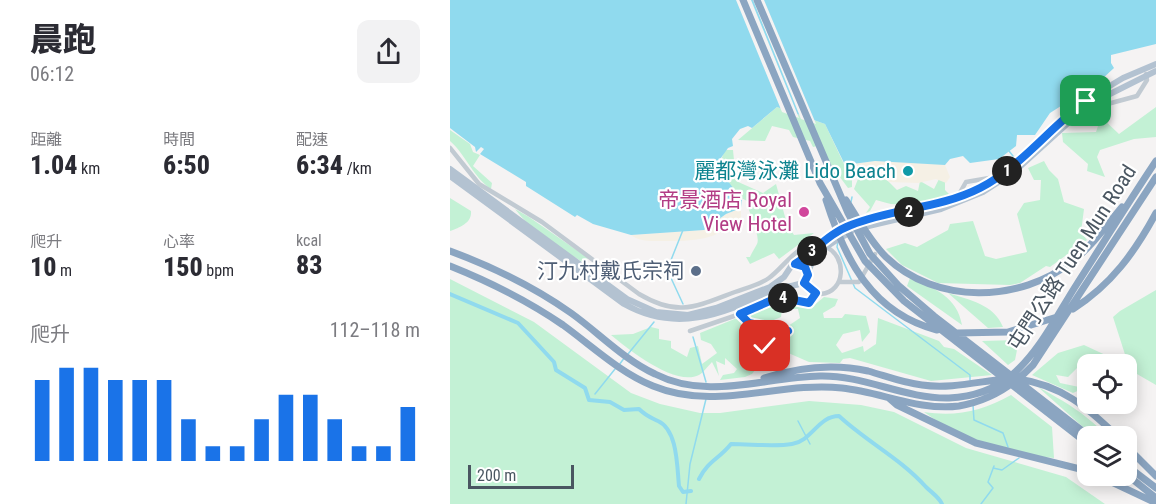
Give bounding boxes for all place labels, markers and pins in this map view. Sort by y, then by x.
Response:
pin [1060,75,1111,126]
pin: 1 [992,156,1022,186]
place label: 麗都灣泳灘 Lido Beach [694,159,896,183]
marker: 麗都灣泳灘 Lido Beach [901,164,915,178]
place label: 帝景酒店 Royal View Hotel [658,188,792,236]
pin: 2 [894,197,924,227]
marker: 帝景酒店 Royal View Hotel [797,205,811,219]
pin: 3 [797,236,827,266]
place label: 汀九村戴氏宗祠 [537,259,684,283]
marker: 汀九村戴氏宗祠 [689,264,703,278]
pin: 4 [768,283,798,313]
pin [739,320,790,371]

